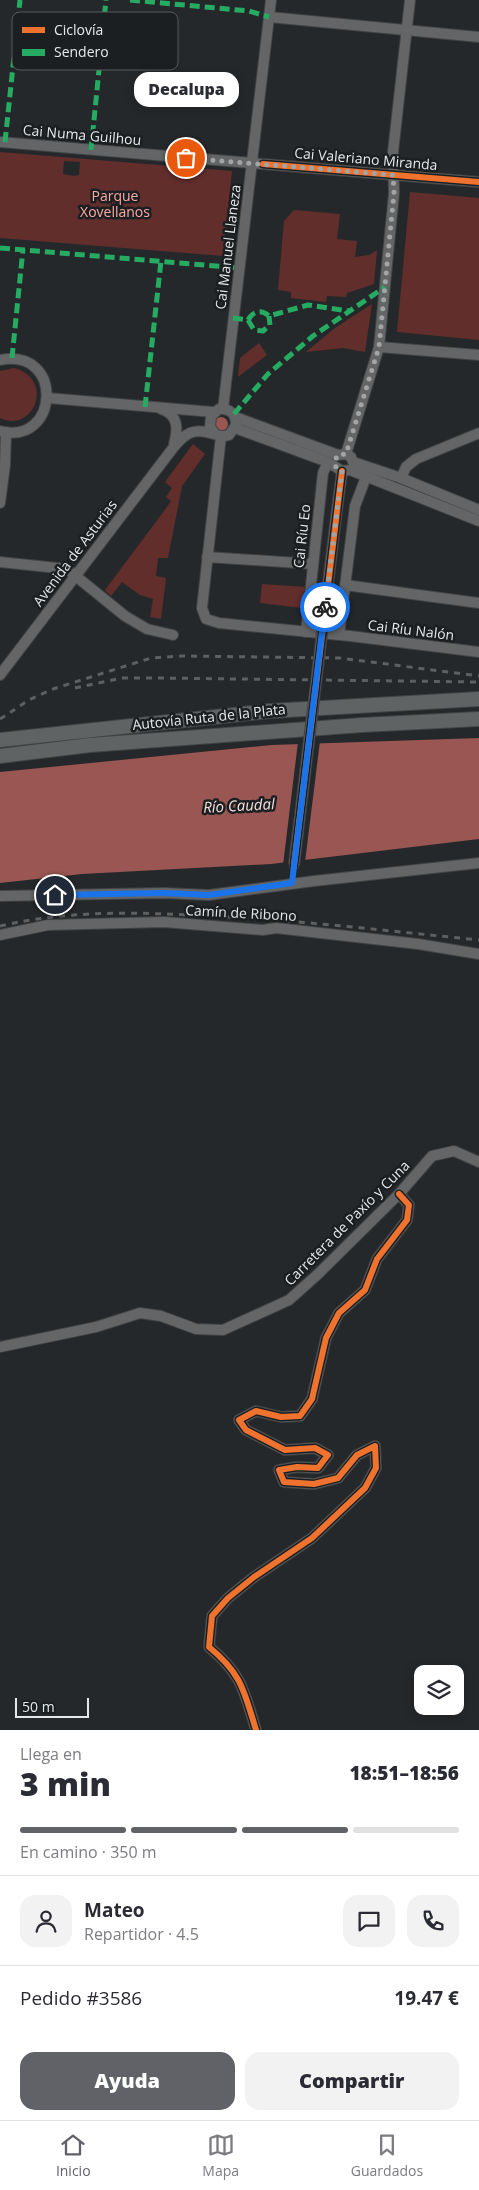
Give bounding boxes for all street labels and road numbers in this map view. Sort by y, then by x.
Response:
street label: Cai Numa Guilhou [22,120,142,149]
street label: Cai Valeriano Miranda [294,143,438,174]
street label: Cai Manuel Llaneza [210,183,245,311]
street label: Avenida de Asturias [28,495,121,610]
street label: Cai Ríu Eo [289,503,314,569]
street label: Cai Ríu Nalón [367,615,455,644]
street label: Autovía Ruta de la Plata [131,699,286,734]
street label: Camín de Ribono [185,900,297,925]
street label: Carretera de Paxío y Cuna [280,1156,413,1289]

